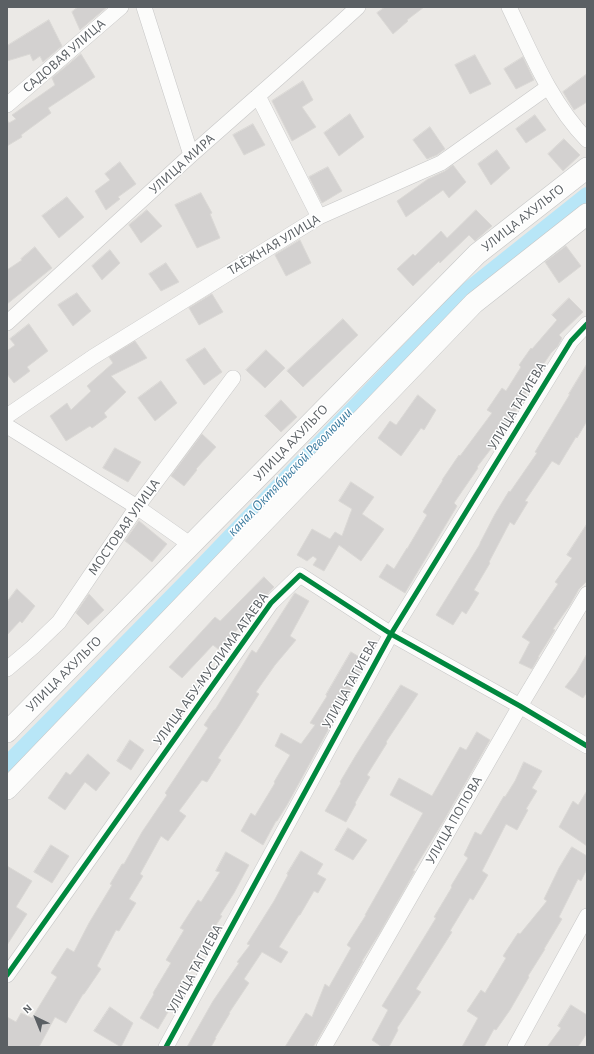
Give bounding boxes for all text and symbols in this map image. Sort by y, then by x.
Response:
street label: САДОВАЯ УЛИЦА [19,15,109,97]
street label: УЛИЦА МИРА [146,130,218,198]
street label: УЛИЦА АХУЛЬГО [478,180,568,256]
street label: ТАЁЖНАЯ УЛИЦА [225,211,323,279]
street label: УЛИЦА ТАГИЕВА [484,359,550,453]
street label: УЛИЦА АХУЛЬГО [250,401,332,485]
water label: канал Октябрьской Революции [224,404,356,540]
street label: МОСТОВАЯ УЛИЦА [84,475,164,579]
street label: УЛИЦА АБУ-МУСЛИМА АТАЕВА [150,589,272,749]
street label: УЛИЦА АХУЛЬГО [23,633,105,715]
street label: УЛИЦА ТАГИЕВА [318,636,382,732]
street label: УЛИЦА ПОПОВА [422,773,486,867]
street label: УЛИЦА ТАГИЕВА [163,921,227,1017]
north arrow [16,998,56,1038]
text: N [21,1002,34,1015]

